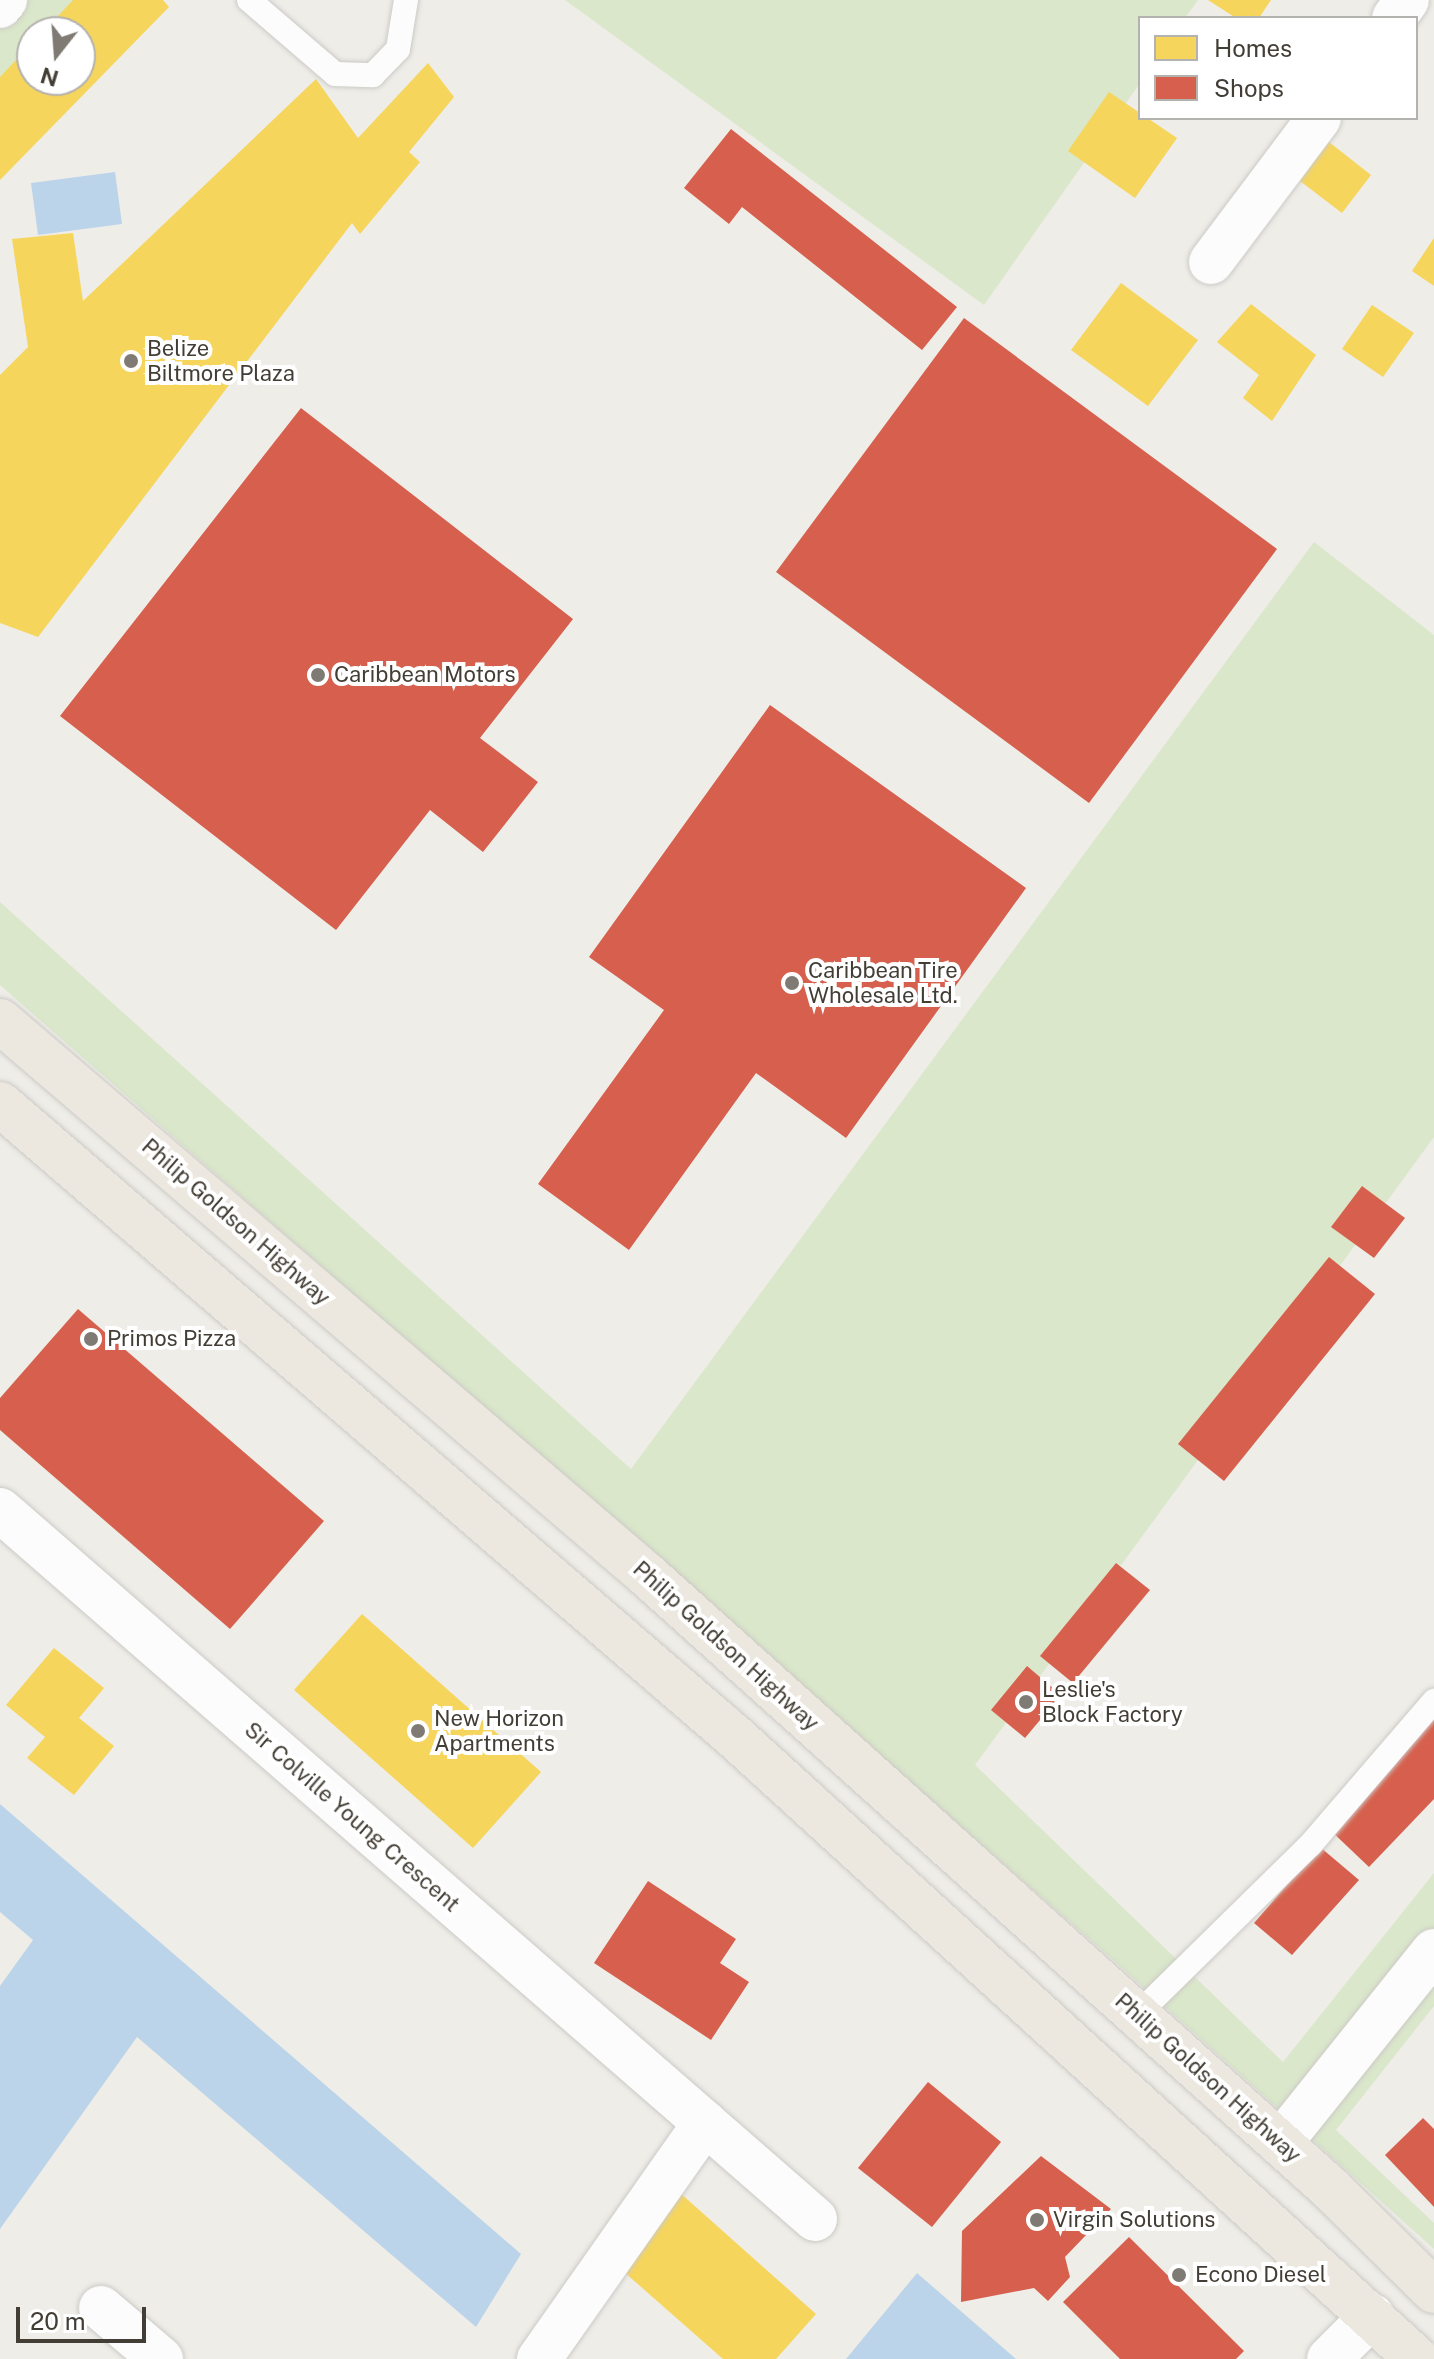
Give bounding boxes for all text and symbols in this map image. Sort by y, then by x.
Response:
north arrow [16,16,96,96]
legend [1138,16,1418,120]
text: Homes [1214,34,1292,62]
text: N [38,62,62,92]
text: Shops [1214,74,1284,102]
place label: Belize Biltmore Plaza [147,335,295,386]
marker: Belize Biltmore Plaza [122,352,140,370]
place label: Caribbean Motors [334,662,516,688]
marker: Caribbean Motors [309,666,327,684]
place label: Caribbean Tire Wholesale Ltd. [808,957,958,1008]
marker: Caribbean Tire Wholesale Ltd. [783,974,801,992]
street label: Philip Goldson Highway [136,1133,336,1311]
place label: Primos Pizza [107,1326,236,1352]
marker: Primos Pizza [82,1330,100,1348]
street label: Philip Goldson Highway [628,1556,824,1736]
place label: Leslie's Block Factory [1042,1676,1183,1728]
marker: Leslie's Block Factory [1017,1693,1035,1711]
place label: New Horizon Apartments [434,1705,564,1756]
street label: Sir Colville Young Crescent [239,1716,465,1918]
marker: New Horizon Apartments [409,1722,427,1740]
street label: Philip Goldson Highway [1110,1988,1306,2168]
place label: Virgin Solutions [1053,2207,1215,2233]
marker: Virgin Solutions [1028,2211,1046,2229]
place label: Econo Diesel [1195,2262,1327,2288]
marker: Econo Diesel [1170,2266,1188,2284]
scale bar [20,2291,150,2341]
text: 20 m [30,2307,86,2335]

